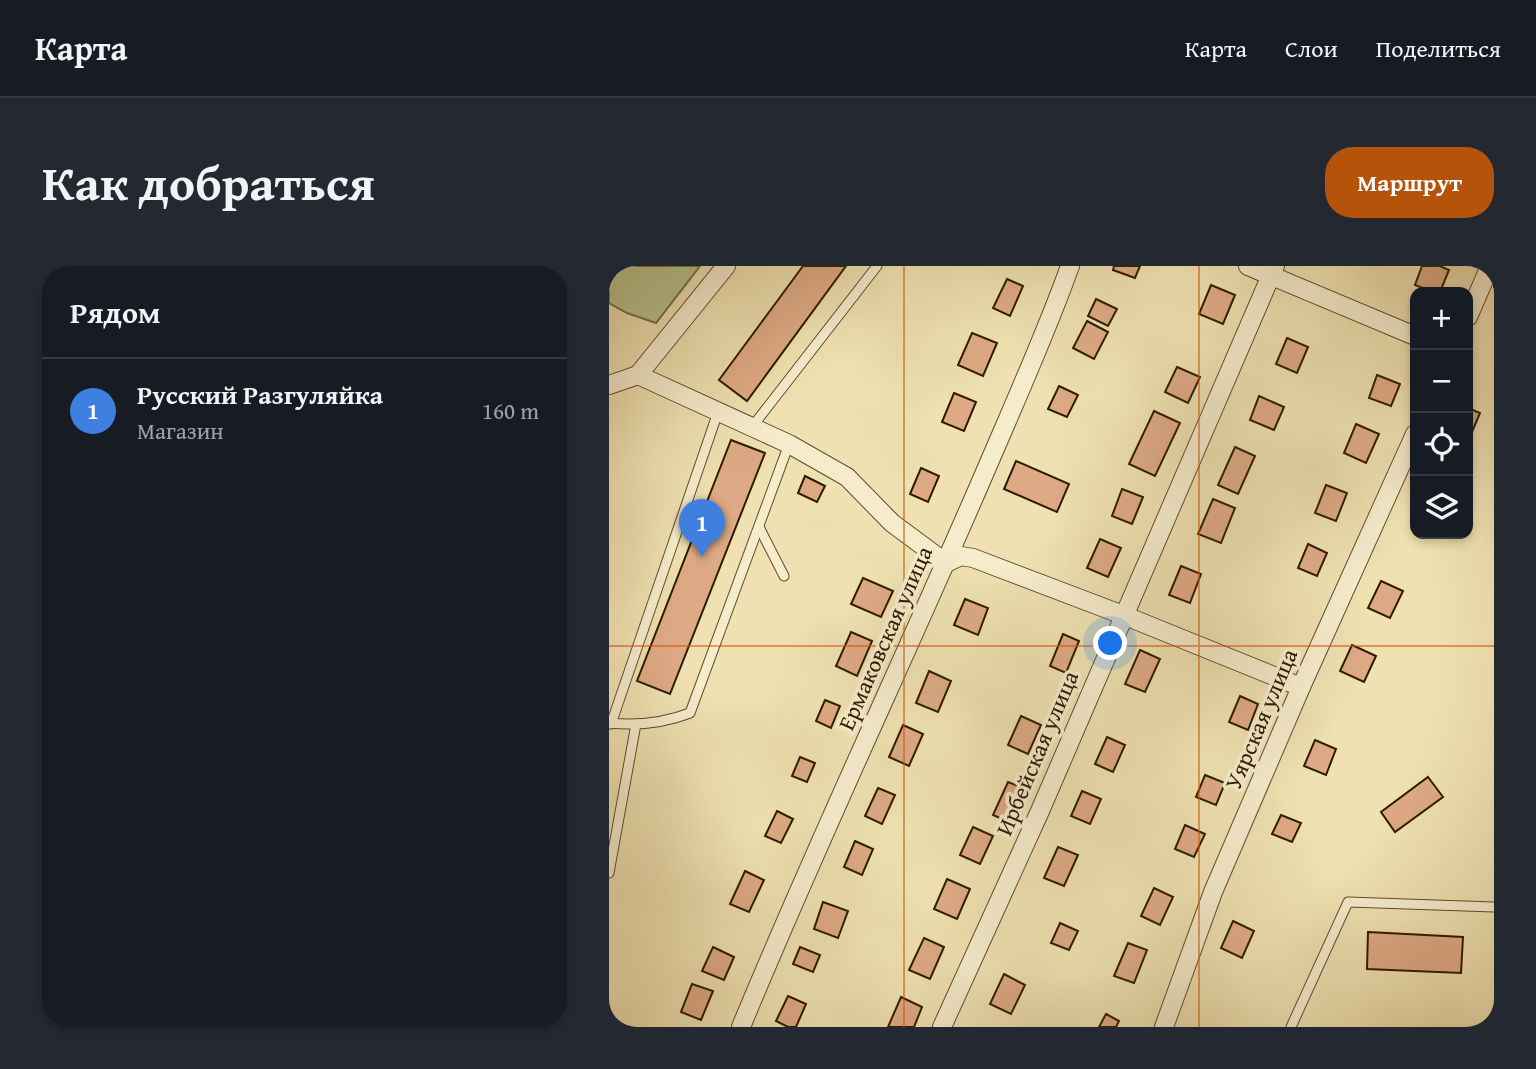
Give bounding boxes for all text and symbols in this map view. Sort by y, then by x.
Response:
text: Карта [35,24,127,72]
text: Карта [1185,31,1247,66]
text: Слои [1285,31,1338,66]
text: Поделиться [1376,31,1501,66]
text: Как добраться [42,146,375,218]
button: Маршрут [1325,147,1494,218]
map controls [1410,287,1473,539]
button: + [1410,287,1473,350]
text: Рядом [70,290,161,334]
button: − [1410,350,1473,413]
text: Русский Разгуляйка [137,375,383,414]
text: 1 [87,394,99,427]
text: 160 m [482,394,539,427]
button: locate [1410,413,1473,476]
text: Магазин [137,414,224,447]
button: layers [1410,476,1473,539]
pin: 1 [679,499,725,557]
street label: Ермаковская улица [829,540,940,735]
your location [1093,626,1127,660]
street label: Уярская улица [1216,643,1305,794]
street label: Ирбейская улица [987,665,1086,840]

